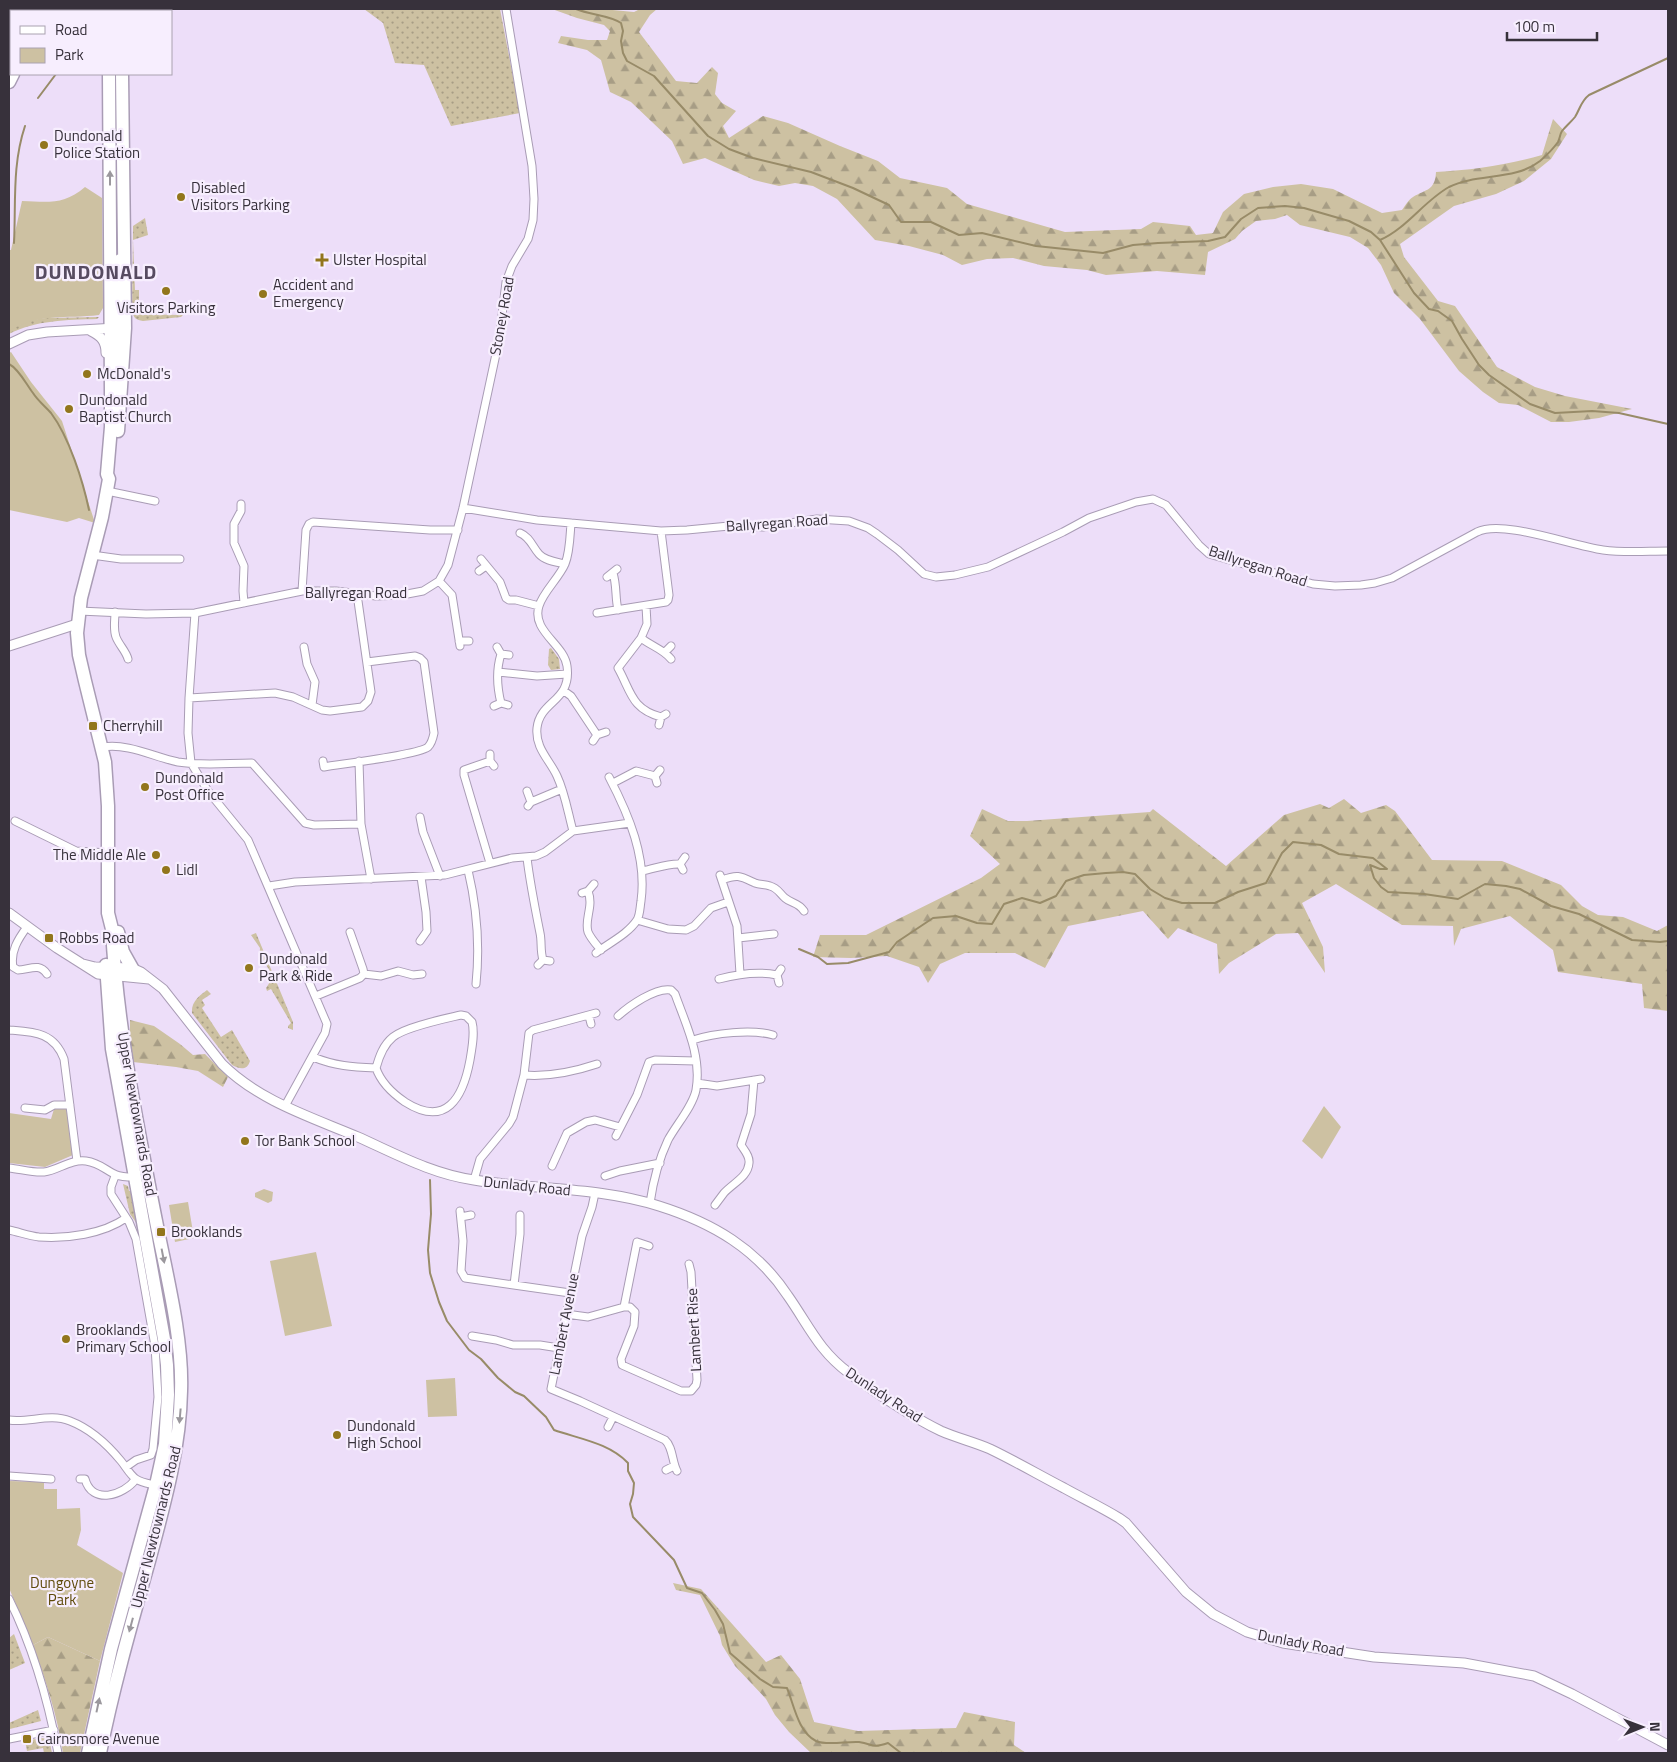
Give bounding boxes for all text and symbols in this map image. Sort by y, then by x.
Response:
legend [10,10,172,75]
scale bar [1507,10,1597,42]
text: 100 m [1514,15,1555,38]
text: Road [55,18,87,41]
text: Park [55,43,84,66]
place label: Dundonald Police Station [54,124,140,164]
marker: Dundonald Police Station [38,139,50,151]
one-way arrow [106,170,114,186]
place label: Disabled Visitors Parking [191,176,290,216]
marker: Disabled Visitors Parking [175,191,187,203]
place label: Ulster Hospital [333,248,427,271]
marker: Ulster Hospital [315,253,329,267]
district label: DUNDONALD [35,256,157,287]
place label: Accident and Emergency [273,273,354,313]
street label: Stoney Road [483,275,520,357]
marker: Visitors Parking [160,285,172,297]
marker: Accident and Emergency [257,288,269,300]
place label: Visitors Parking [117,296,216,319]
place label: McDonald's [97,362,171,385]
marker: McDonald's [81,368,93,380]
place label: Dundonald Baptist Church [79,388,172,428]
marker: Dundonald Baptist Church [63,403,75,415]
street label: Ballyregan Road [725,507,829,538]
street label: Ballyregan Road [1206,539,1311,592]
street label: Ballyregan Road [305,581,407,604]
place label: Cherryhill [103,714,163,737]
marker: Cherryhill [87,720,99,732]
place label: Dundonald Post Office [155,766,224,806]
marker: Dundonald Post Office [139,781,151,793]
place label: The Middle Ale [53,843,146,866]
marker: The Middle Ale [150,849,162,861]
place label: Lidl [176,858,198,881]
marker: Lidl [160,864,172,876]
place label: Robbs Road [59,926,135,949]
marker: Robbs Road [43,932,55,944]
place label: Dundonald Park & Ride [259,947,333,987]
marker: Dundonald Park & Ride [243,962,255,974]
street label: Upper Newtownards Road [112,1030,163,1198]
place label: Tor Bank School [255,1129,355,1152]
marker: Tor Bank School [239,1135,251,1147]
street label: Dunlady Road [482,1169,572,1202]
place label: Brooklands [171,1220,242,1243]
marker: Brooklands [155,1226,167,1238]
one-way arrow [159,1248,167,1264]
street label: Lambert Avenue [542,1271,585,1377]
street label: Lambert Rise [680,1288,707,1372]
place label: Brooklands Primary School [76,1318,171,1358]
marker: Brooklands Primary School [60,1333,72,1345]
street label: Dunlady Road [841,1361,927,1428]
one-way arrow [176,1409,184,1425]
place label: Dundonald High School [347,1414,422,1454]
marker: Dundonald High School [331,1429,343,1441]
street label: Upper Newtownards Road [124,1443,187,1610]
park label: Dungoyne Park [30,1571,94,1611]
one-way arrow [127,1618,135,1633]
street label: Dunlady Road [1256,1623,1346,1662]
one-way arrow [94,1697,102,1713]
north arrow [1617,1702,1667,1752]
text: N [1645,1722,1666,1732]
place label: Cairnsmore Avenue [37,1727,159,1750]
marker: Cairnsmore Avenue [21,1733,33,1745]

